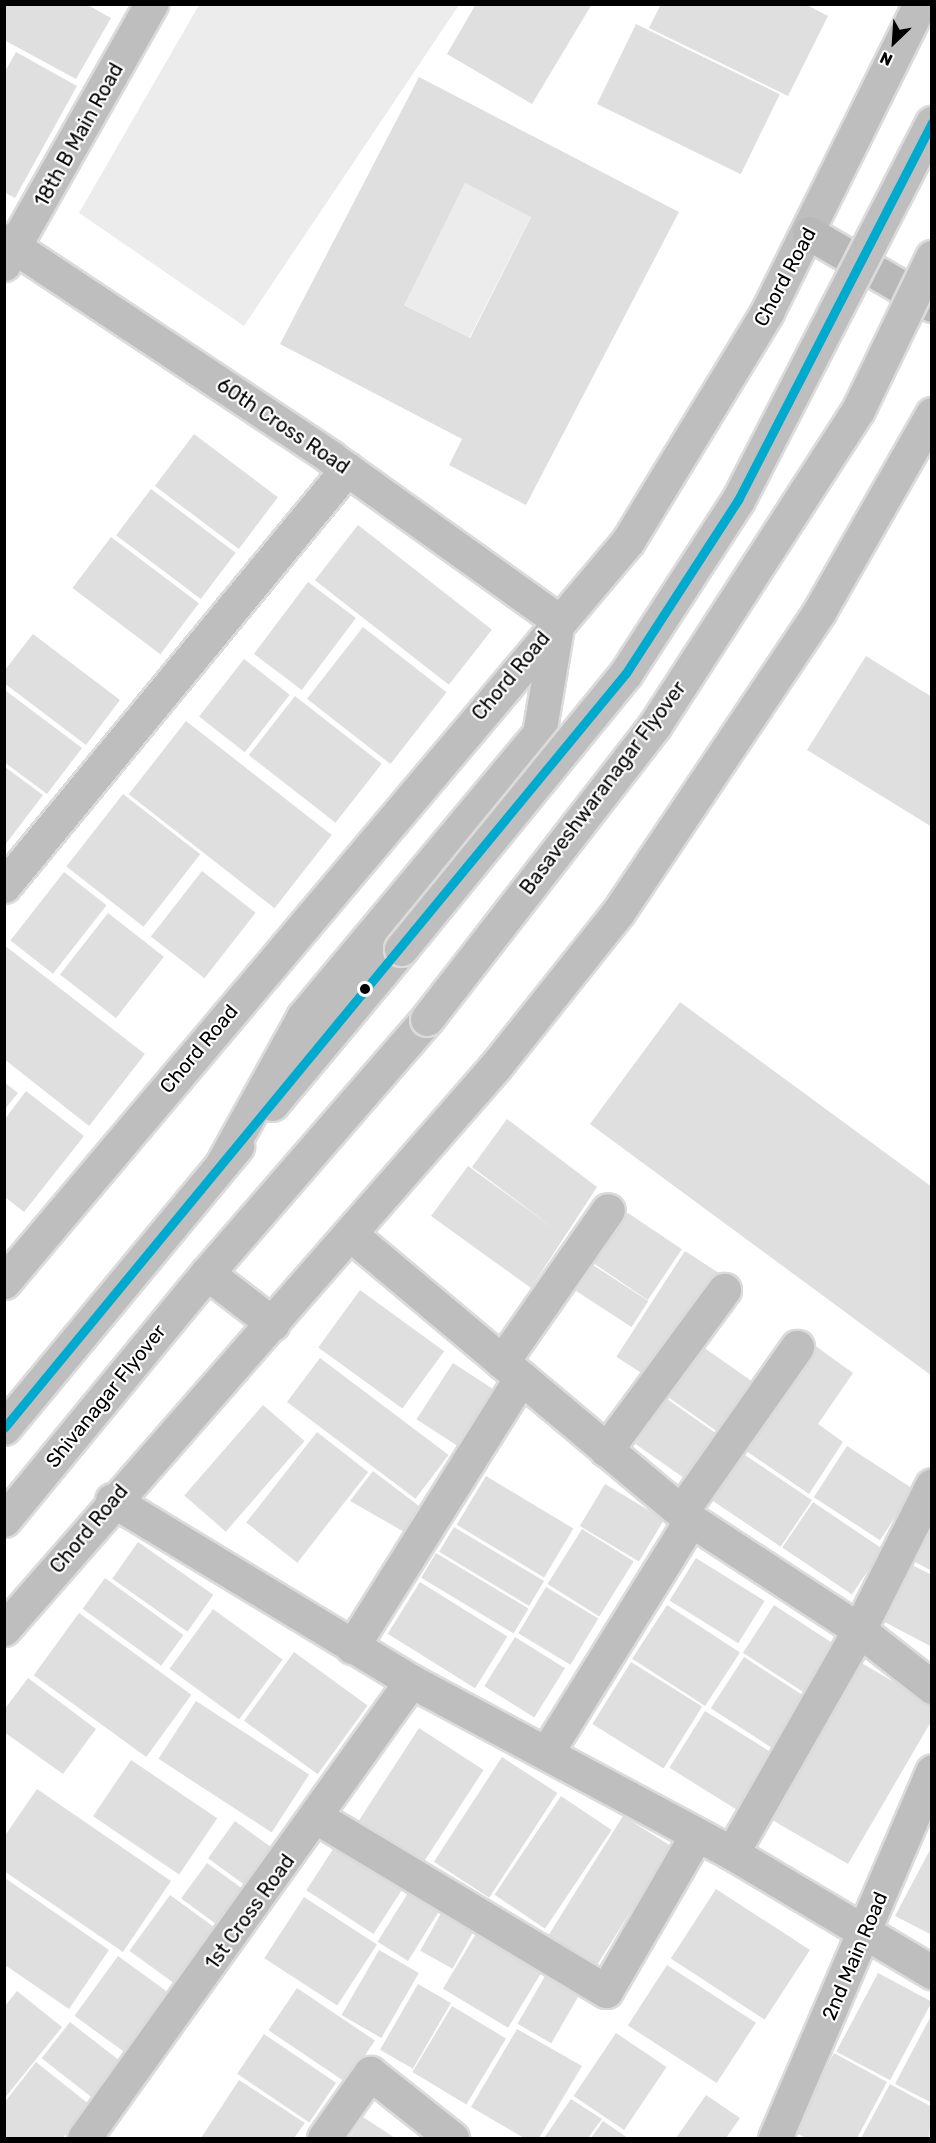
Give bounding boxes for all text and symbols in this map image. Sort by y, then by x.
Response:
north arrow [864,12,924,72]
text: N [877,48,895,70]
street label: 18th B Main Road [30,59,128,211]
street label: Chord Road [749,223,821,331]
street label: 60th Cross Road [212,373,354,479]
street label: Chord Road [467,627,555,725]
street label: Basaveshwaranagar Flyover [515,676,691,900]
unlabelled marker [359,983,371,995]
street label: Chord Road [155,1000,243,1098]
street label: Shivanagar Flyover [41,1319,171,1473]
street label: Chord Road [45,1480,133,1578]
street label: 1st Cross Road [200,1850,300,1974]
street label: 2nd Main Road [817,1888,893,2024]

